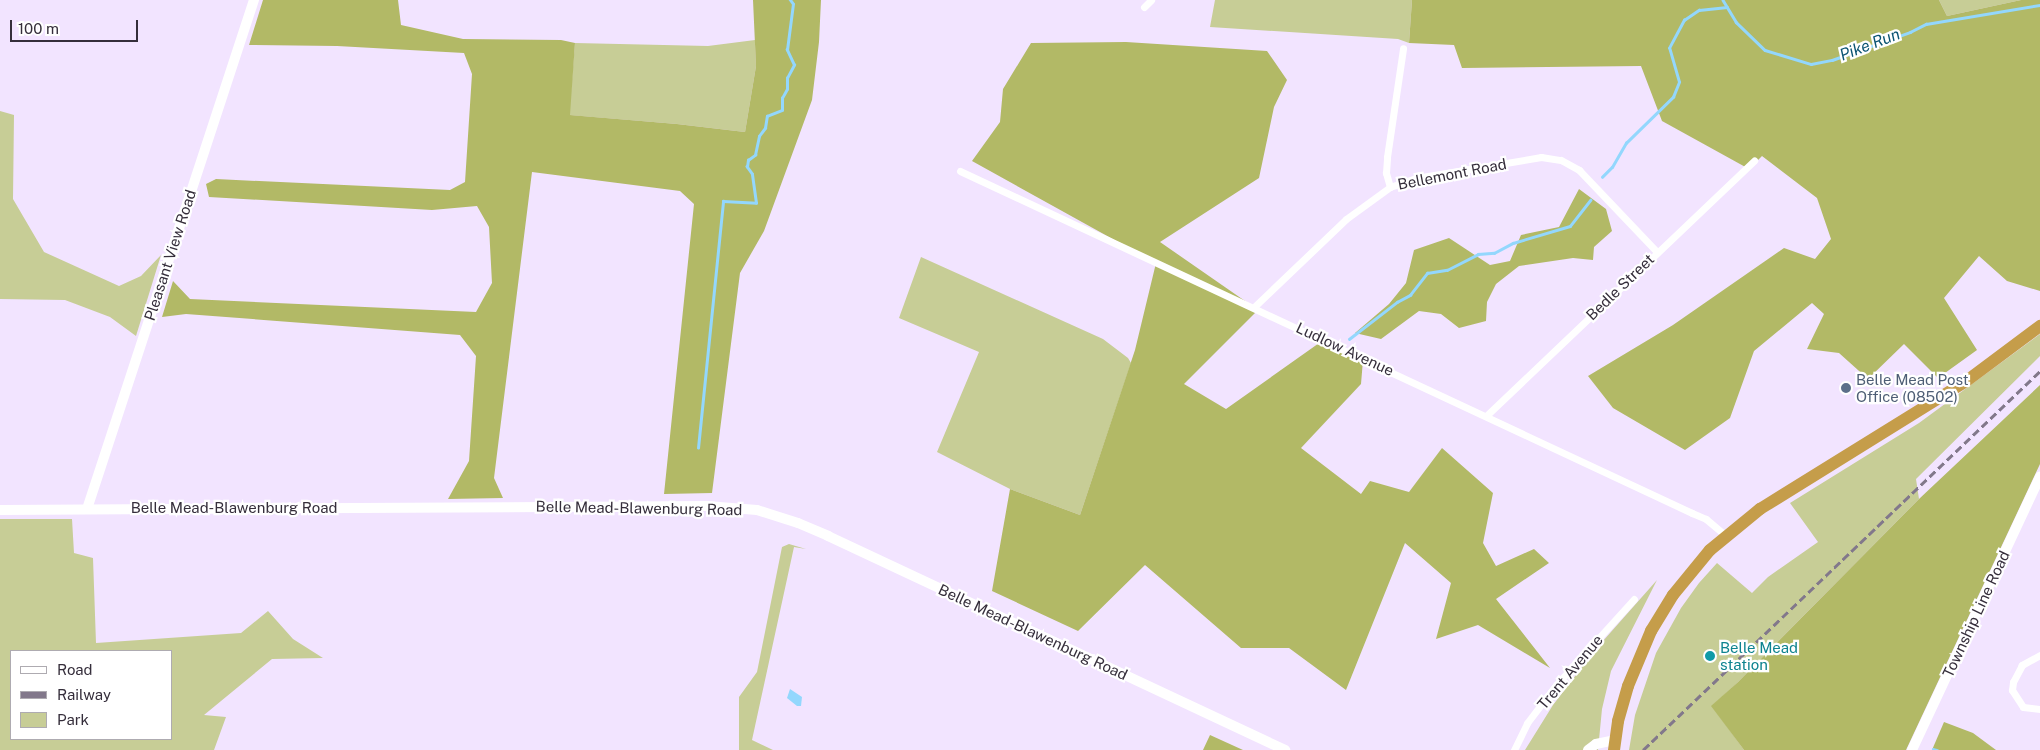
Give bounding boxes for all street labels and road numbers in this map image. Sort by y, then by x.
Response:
street label: Bellemont Road [1396,155,1508,193]
street label: Pleasant View Road [140,187,200,323]
street label: Bedle Street [1582,250,1658,324]
street label: Ludlow Avenue [1293,318,1397,380]
street label: Belle Mead-Blawenburg Road [535,497,743,519]
street label: Belle Mead-Blawenburg Road [131,499,337,517]
street label: Township Line Road [1939,548,2013,680]
street label: Belle Mead-Blawenburg Road [935,580,1131,684]
street label: Trent Avenue [1534,631,1606,713]

